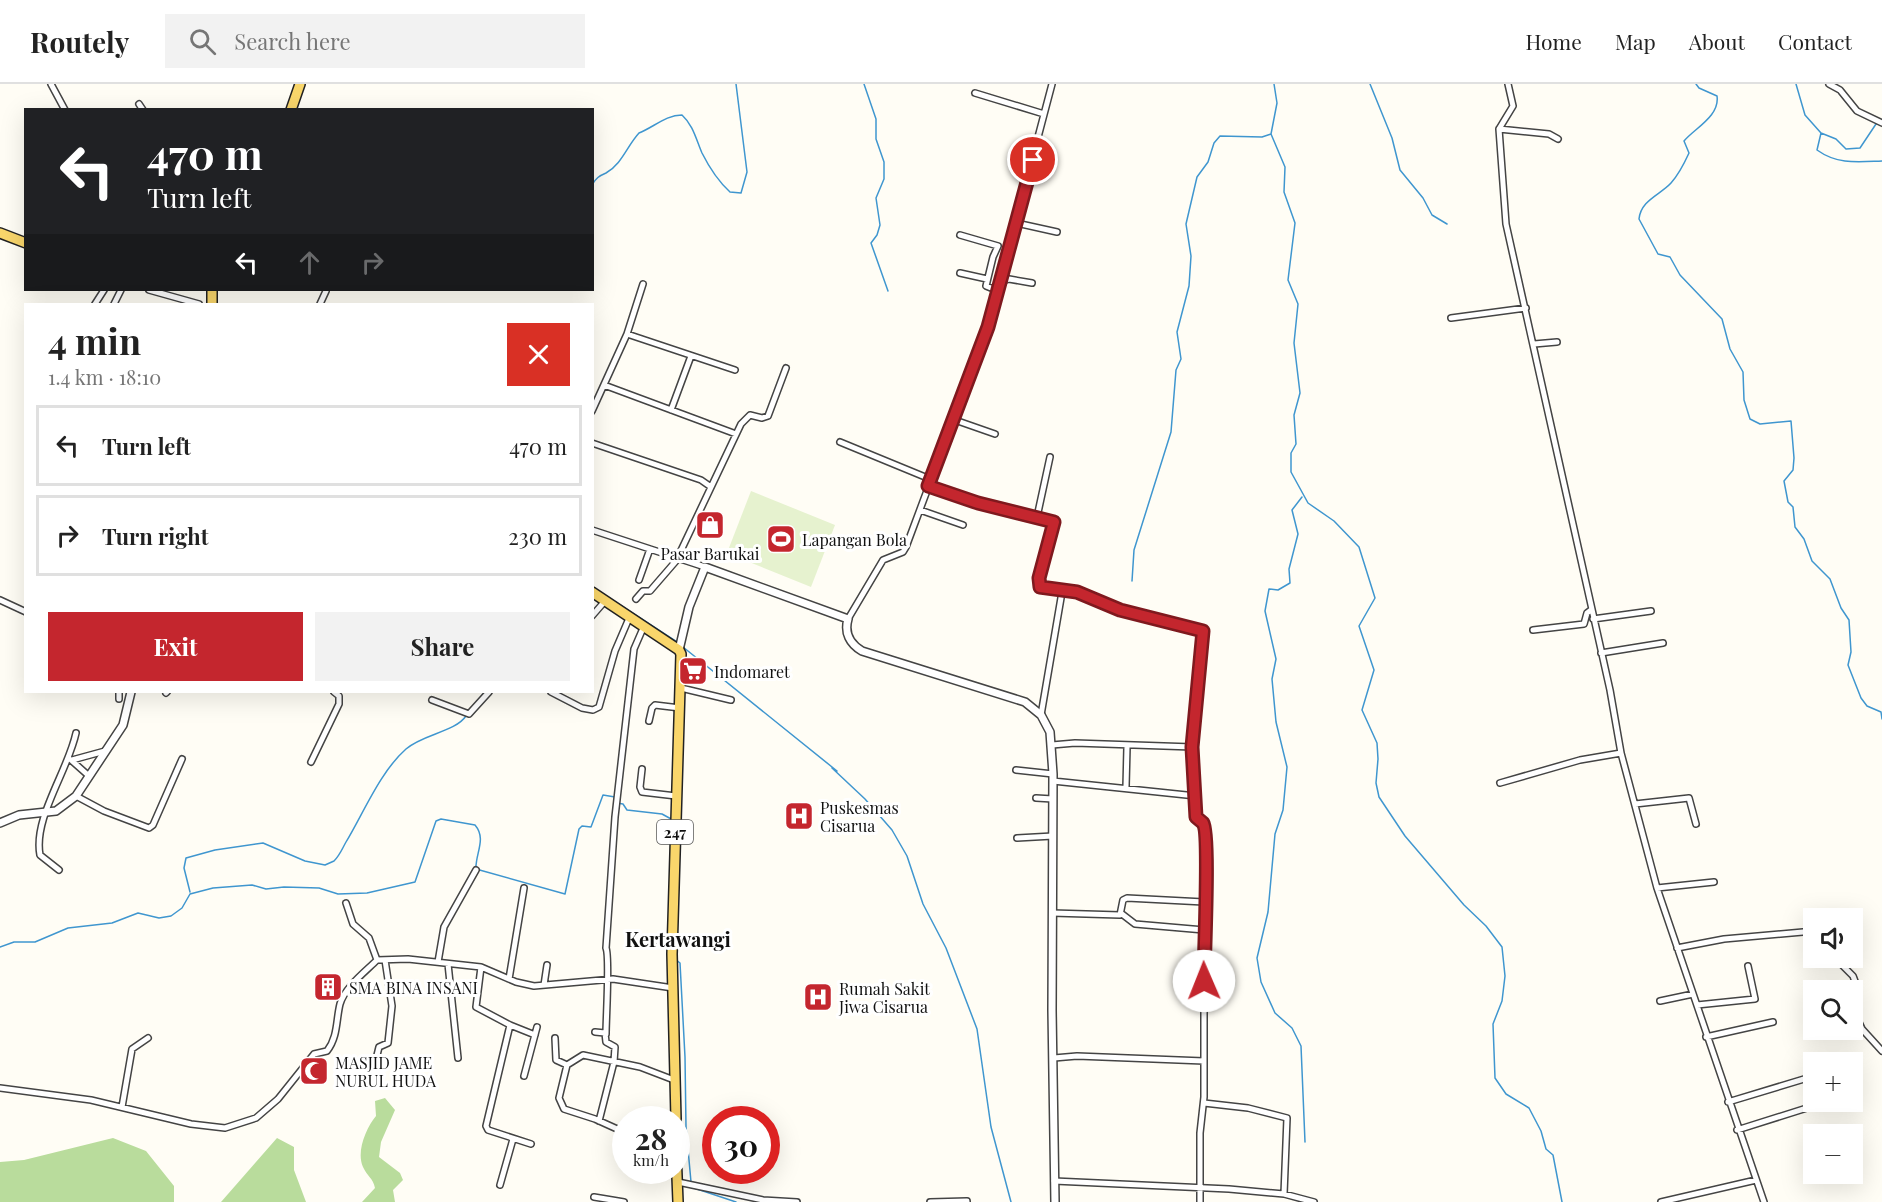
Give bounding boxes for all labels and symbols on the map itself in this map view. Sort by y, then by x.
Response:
pin [1007,134,1058,185]
shop icon: Pasar Barukai [694,509,726,541]
sports icon: Lapangan Bola [765,523,797,555]
place label: Lapangan Bola [802,529,907,550]
place label: Pasar Barukai [661,543,760,564]
supermarket icon: Indomaret [677,655,709,687]
place label: Indomaret [714,661,790,682]
place label: Puskesmas Cisarua [820,797,899,836]
hospital icon: Puskesmas Cisarua [783,800,815,832]
road number: 247 [657,820,693,844]
district label: Kertawangi [625,925,731,952]
position arrow [1172,949,1236,1013]
building icon: SMA BINA INSANI [312,971,344,1003]
place label: SMA BINA INSANI [349,977,478,998]
place label: Rumah Sakit Jiwa Cisarua [838,978,930,1017]
hospital icon: Rumah Sakit Jiwa Cisarua [802,981,834,1013]
place label: MASJID JAME NURUL HUDA [335,1052,437,1091]
mosque icon: MASJID JAME NURUL HUDA [298,1055,330,1087]
speed limit sign: 30 [702,1106,780,1184]

